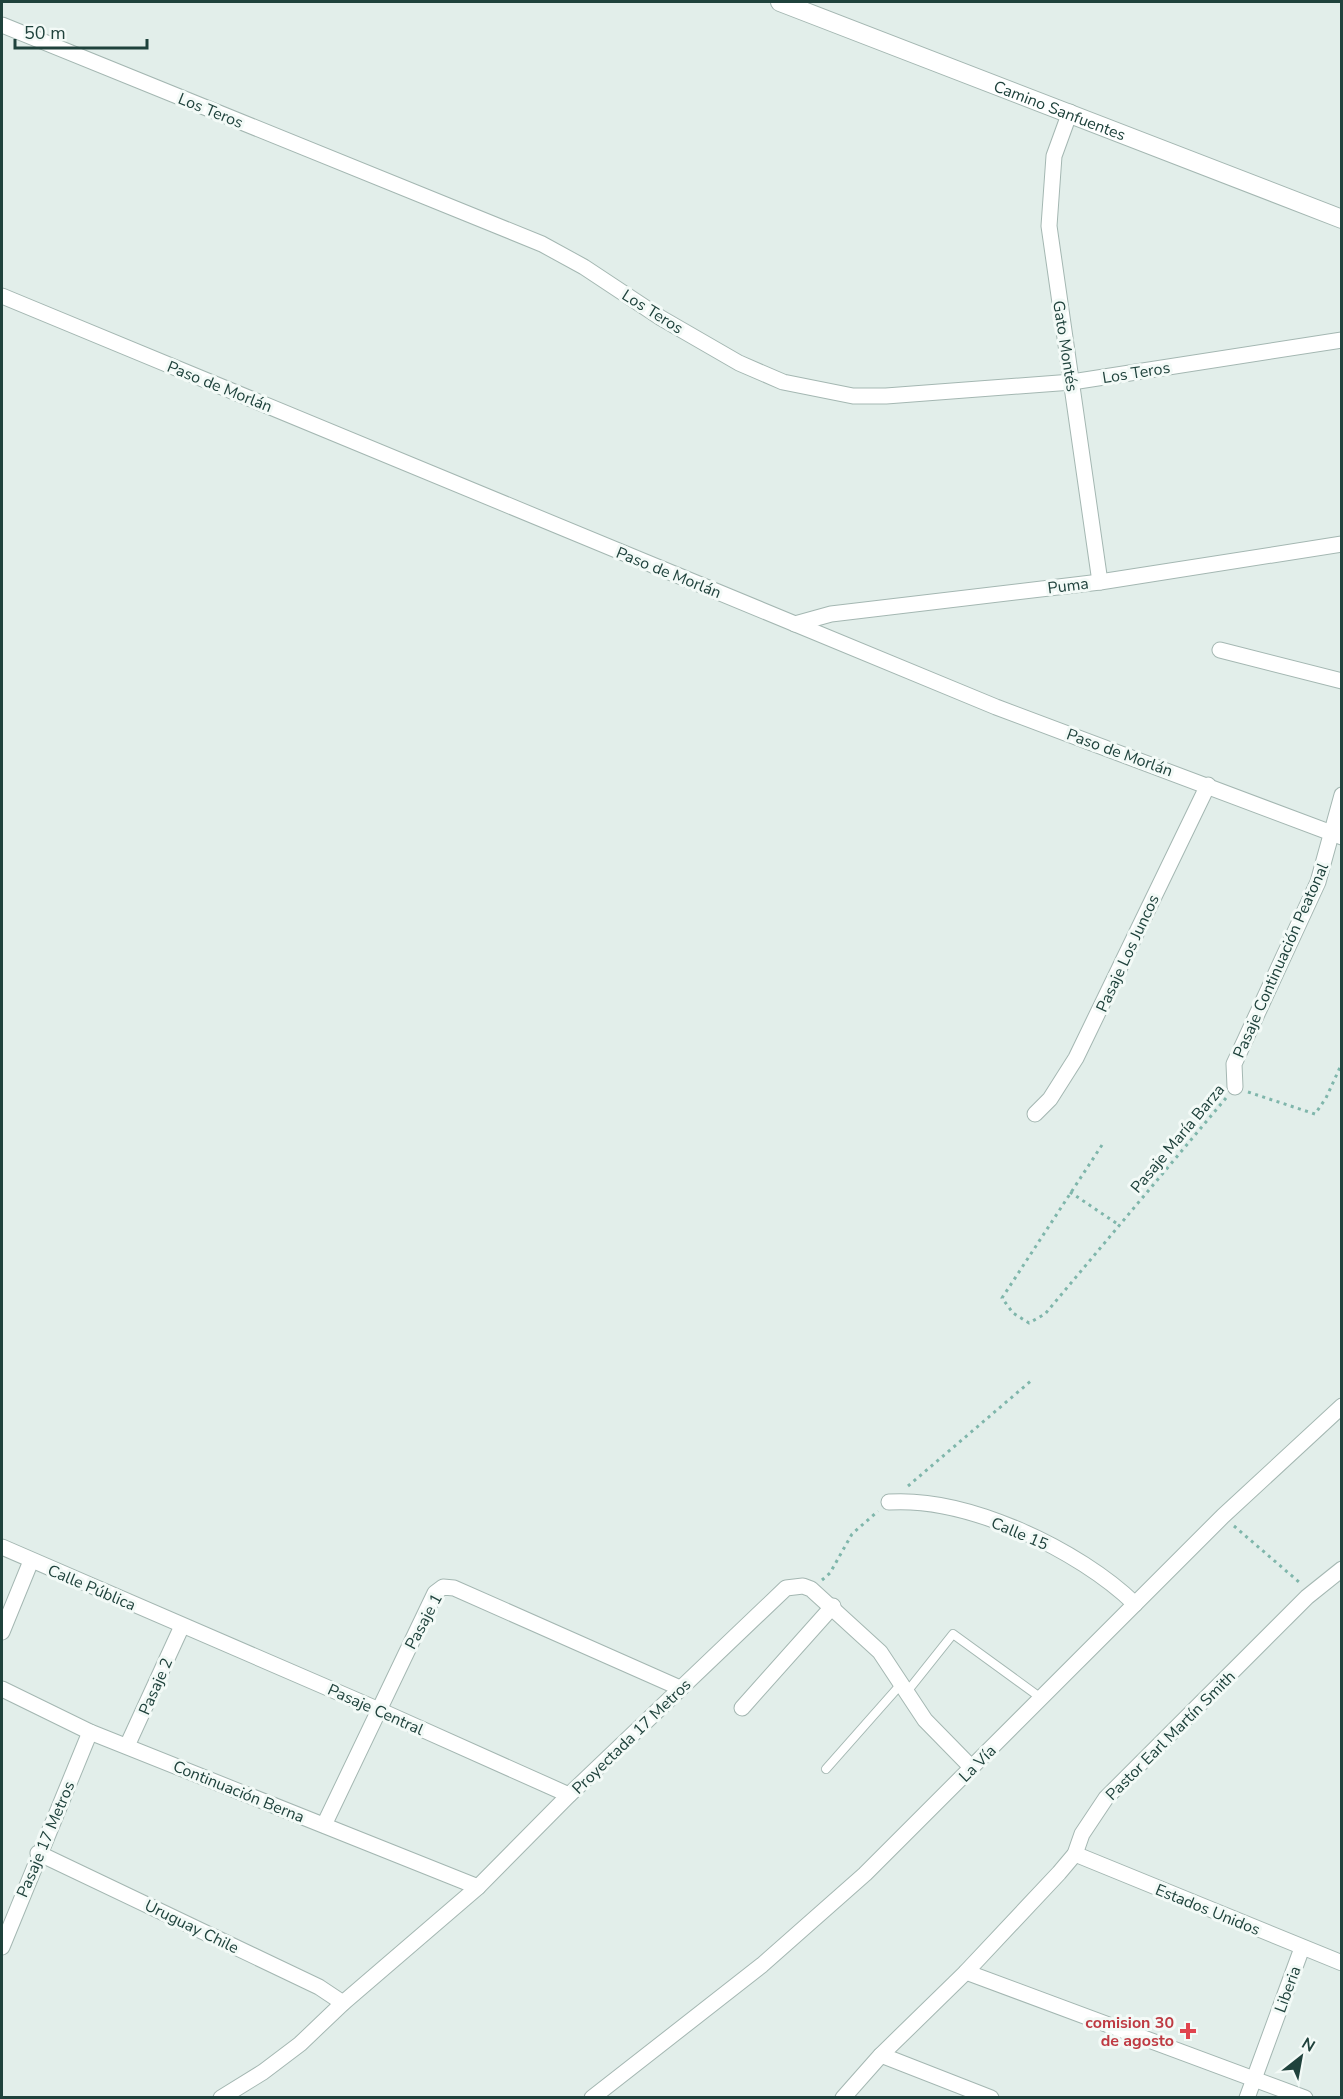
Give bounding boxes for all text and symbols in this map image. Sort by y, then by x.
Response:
scale bar [15,12,147,50]
text: 50 m [24,21,66,45]
street label: Camino Sanfuentes [990,76,1129,146]
street label: Los Teros [175,88,246,134]
street label: Los Teros [618,284,687,339]
street label: Gato Montés [1047,299,1083,393]
street label: Paso de Morlán [164,356,275,418]
street label: Los Teros [1101,357,1172,389]
street label: Paso de Morlán [613,542,724,604]
street label: Puma [1046,573,1090,599]
street label: Paso de Morlán [1064,724,1176,782]
street label: Pasaje Continuación Peatonal [1228,859,1334,1062]
street label: Pasaje Los Juncos [1091,891,1165,1016]
street label: Pasaje María Barza [1126,1080,1230,1198]
street label: Calle 15 [988,1512,1052,1556]
street label: Calle Pública [44,1560,139,1616]
street label: Pasaje 1 [400,1590,448,1653]
street label: Pasaje 2 [134,1654,178,1718]
street label: Pastor Earl Martín Smith [1101,1666,1240,1805]
street label: Proyectada 17 Metros [567,1674,696,1799]
street label: Pasaje Central [324,1679,427,1741]
street label: La Vía [954,1740,1001,1787]
street label: Continuación Berna [170,1756,308,1828]
street label: Pasaje 17 Metros [12,1778,80,1901]
street label: Estados Unidos [1152,1879,1263,1941]
street label: Uruguay Chile [141,1895,242,1959]
street label: Liberia [1269,1963,1307,2016]
place label: comision 30 de agosto [1085,2012,1174,2052]
marker: comision 30 de agosto [1179,2022,1197,2040]
north arrow [1271,2027,1331,2087]
text: N [1297,2032,1319,2058]

